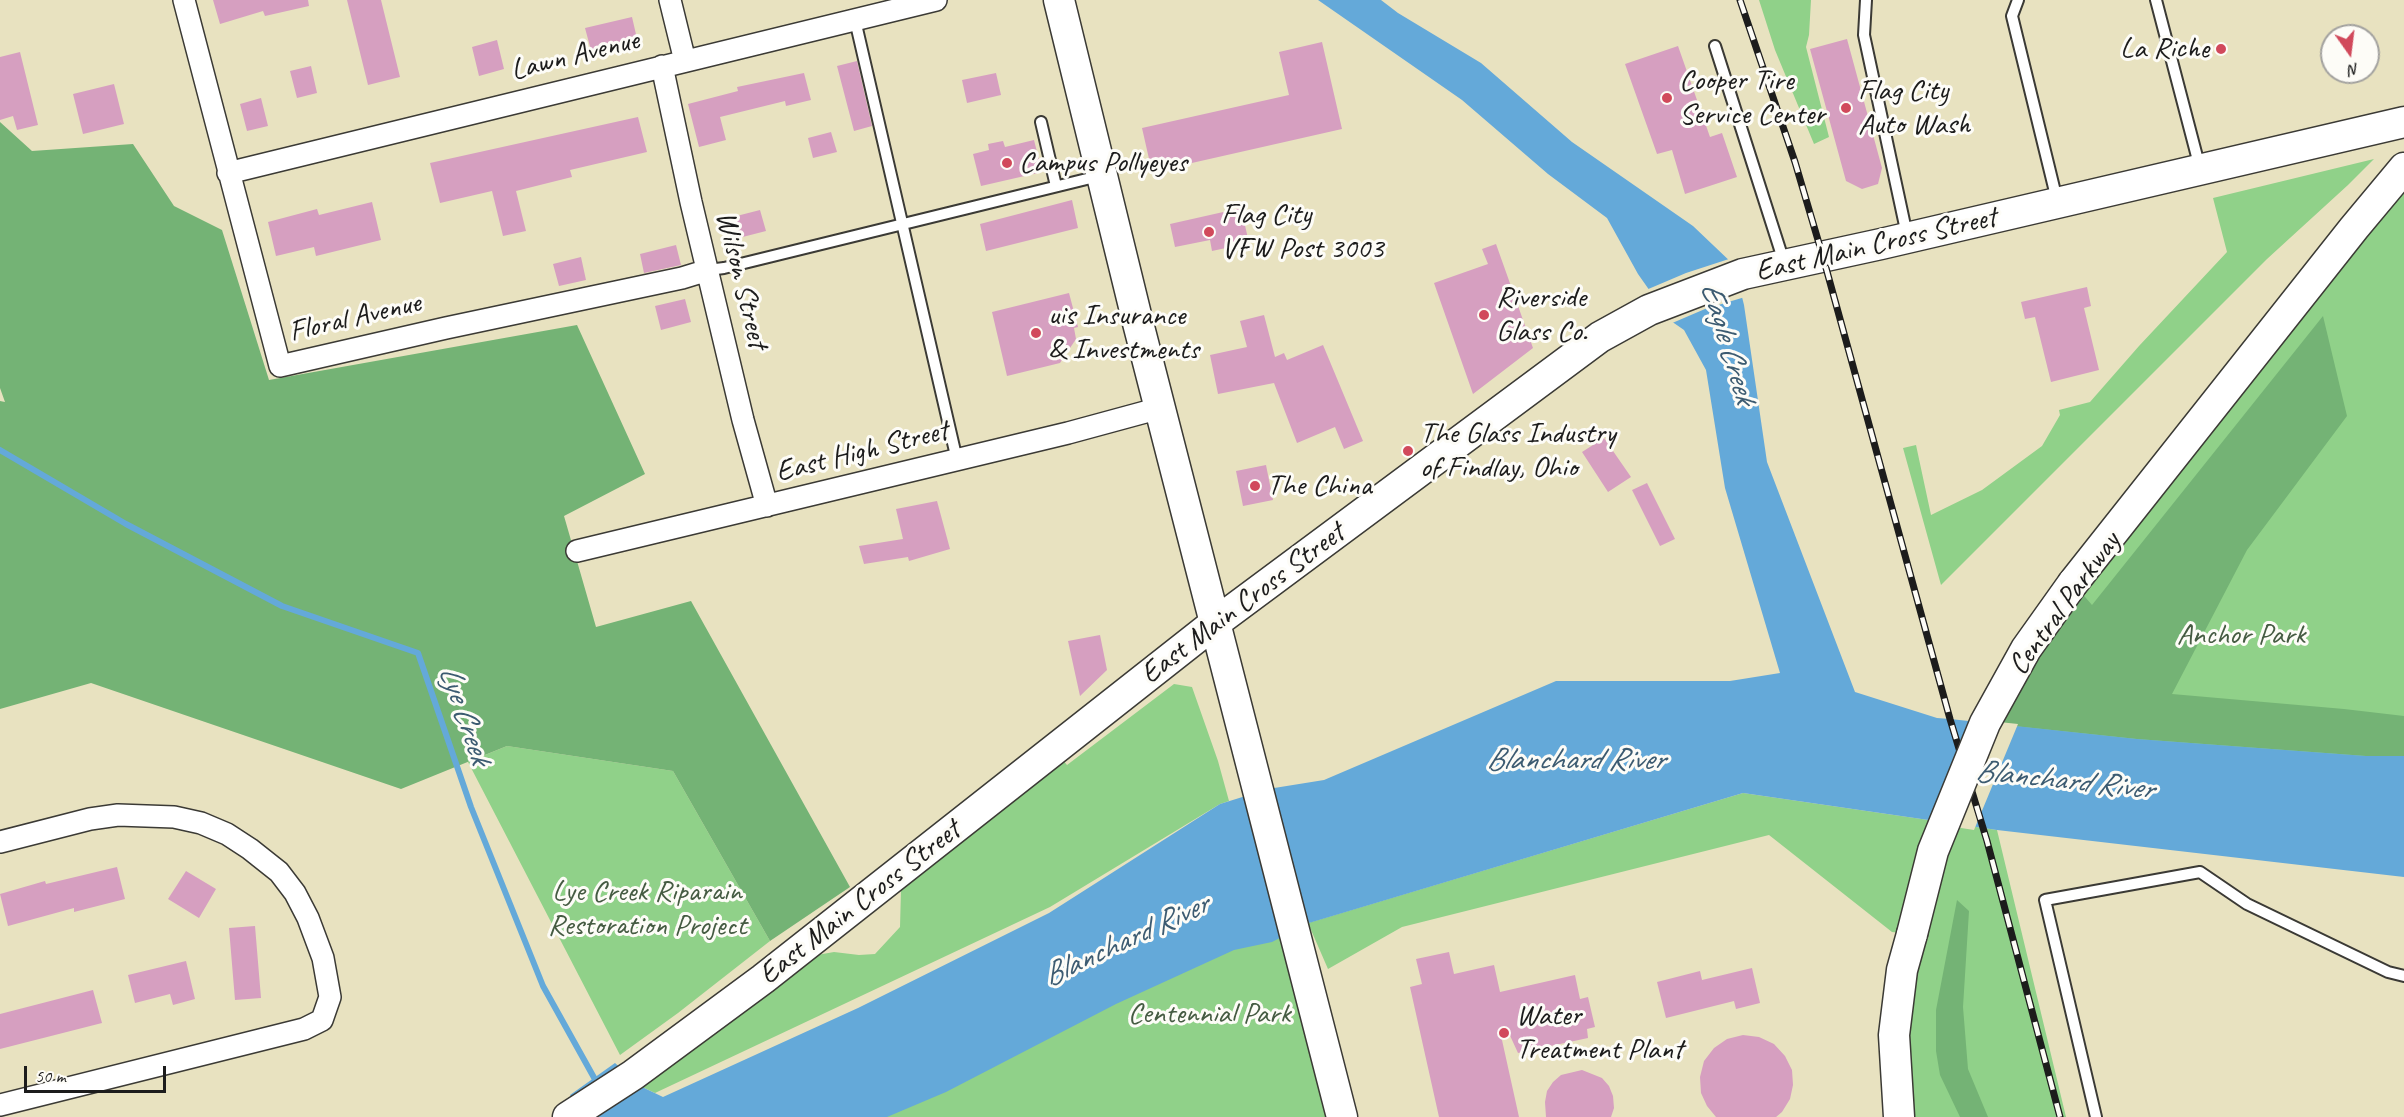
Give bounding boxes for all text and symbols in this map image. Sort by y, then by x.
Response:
street label: Lawn Avenue [507,23,643,89]
north arrow [2320,24,2380,84]
place label: La Riche [2120,31,2209,67]
marker: La Riche [2214,42,2228,56]
text: N [2347,59,2361,80]
place label: Cooper Tire Service Center [1679,63,1825,134]
place label: Flag City Auto Wash [1858,73,1970,144]
marker: Cooper Tire Service Center [1660,91,1674,105]
marker: Flag City Auto Wash [1839,101,1853,115]
place label: Campus Pollyeyes [1019,145,1187,181]
marker: Campus Pollyeyes [1000,156,1014,170]
place label: Flag City VFW Post 3003 [1221,197,1384,268]
street label: East Main Cross Street [1752,200,2000,290]
street label: Wilson Street [707,208,775,352]
marker: Flag City VFW Post 3003 [1202,225,1216,239]
water label: Eagle Creek [1690,278,1764,408]
place label: Riverside Glass Co. [1496,280,1587,350]
street label: Floral Avenue [286,285,424,351]
place label: uis Insurance & Investments [1048,298,1199,368]
marker: Riverside Glass Co. [1477,308,1491,322]
marker: uis Insurance & Investments [1029,326,1043,340]
street label: East High Street [772,413,952,491]
place label: The Glass Industry of Findlay, Ohio [1420,416,1615,486]
marker: The Glass Industry of Findlay, Ohio [1401,444,1415,458]
place label: The China [1267,468,1371,504]
marker: The China [1248,479,1262,493]
street label: East Main Cross Street [1134,516,1352,692]
street label: Central Parkway [2001,526,2129,682]
park label: Anchor Park [2177,617,2305,653]
water label: Lye Creek [429,661,499,769]
water label: Blanchard River [1486,742,1664,780]
water label: Blanchard River [1973,753,2155,809]
street label: East Main Cross Street [752,813,968,993]
park label: Lye Creek Riparain Restoration Project [548,874,746,944]
water label: Blanchard River [1037,886,1215,996]
park label: Centennial Park [1128,996,1290,1032]
place label: Water Treatment Plant [1516,998,1683,1068]
marker: Water Treatment Plant [1497,1026,1511,1040]
scale bar [27,1054,170,1092]
text: 50 m [35,1065,66,1087]

